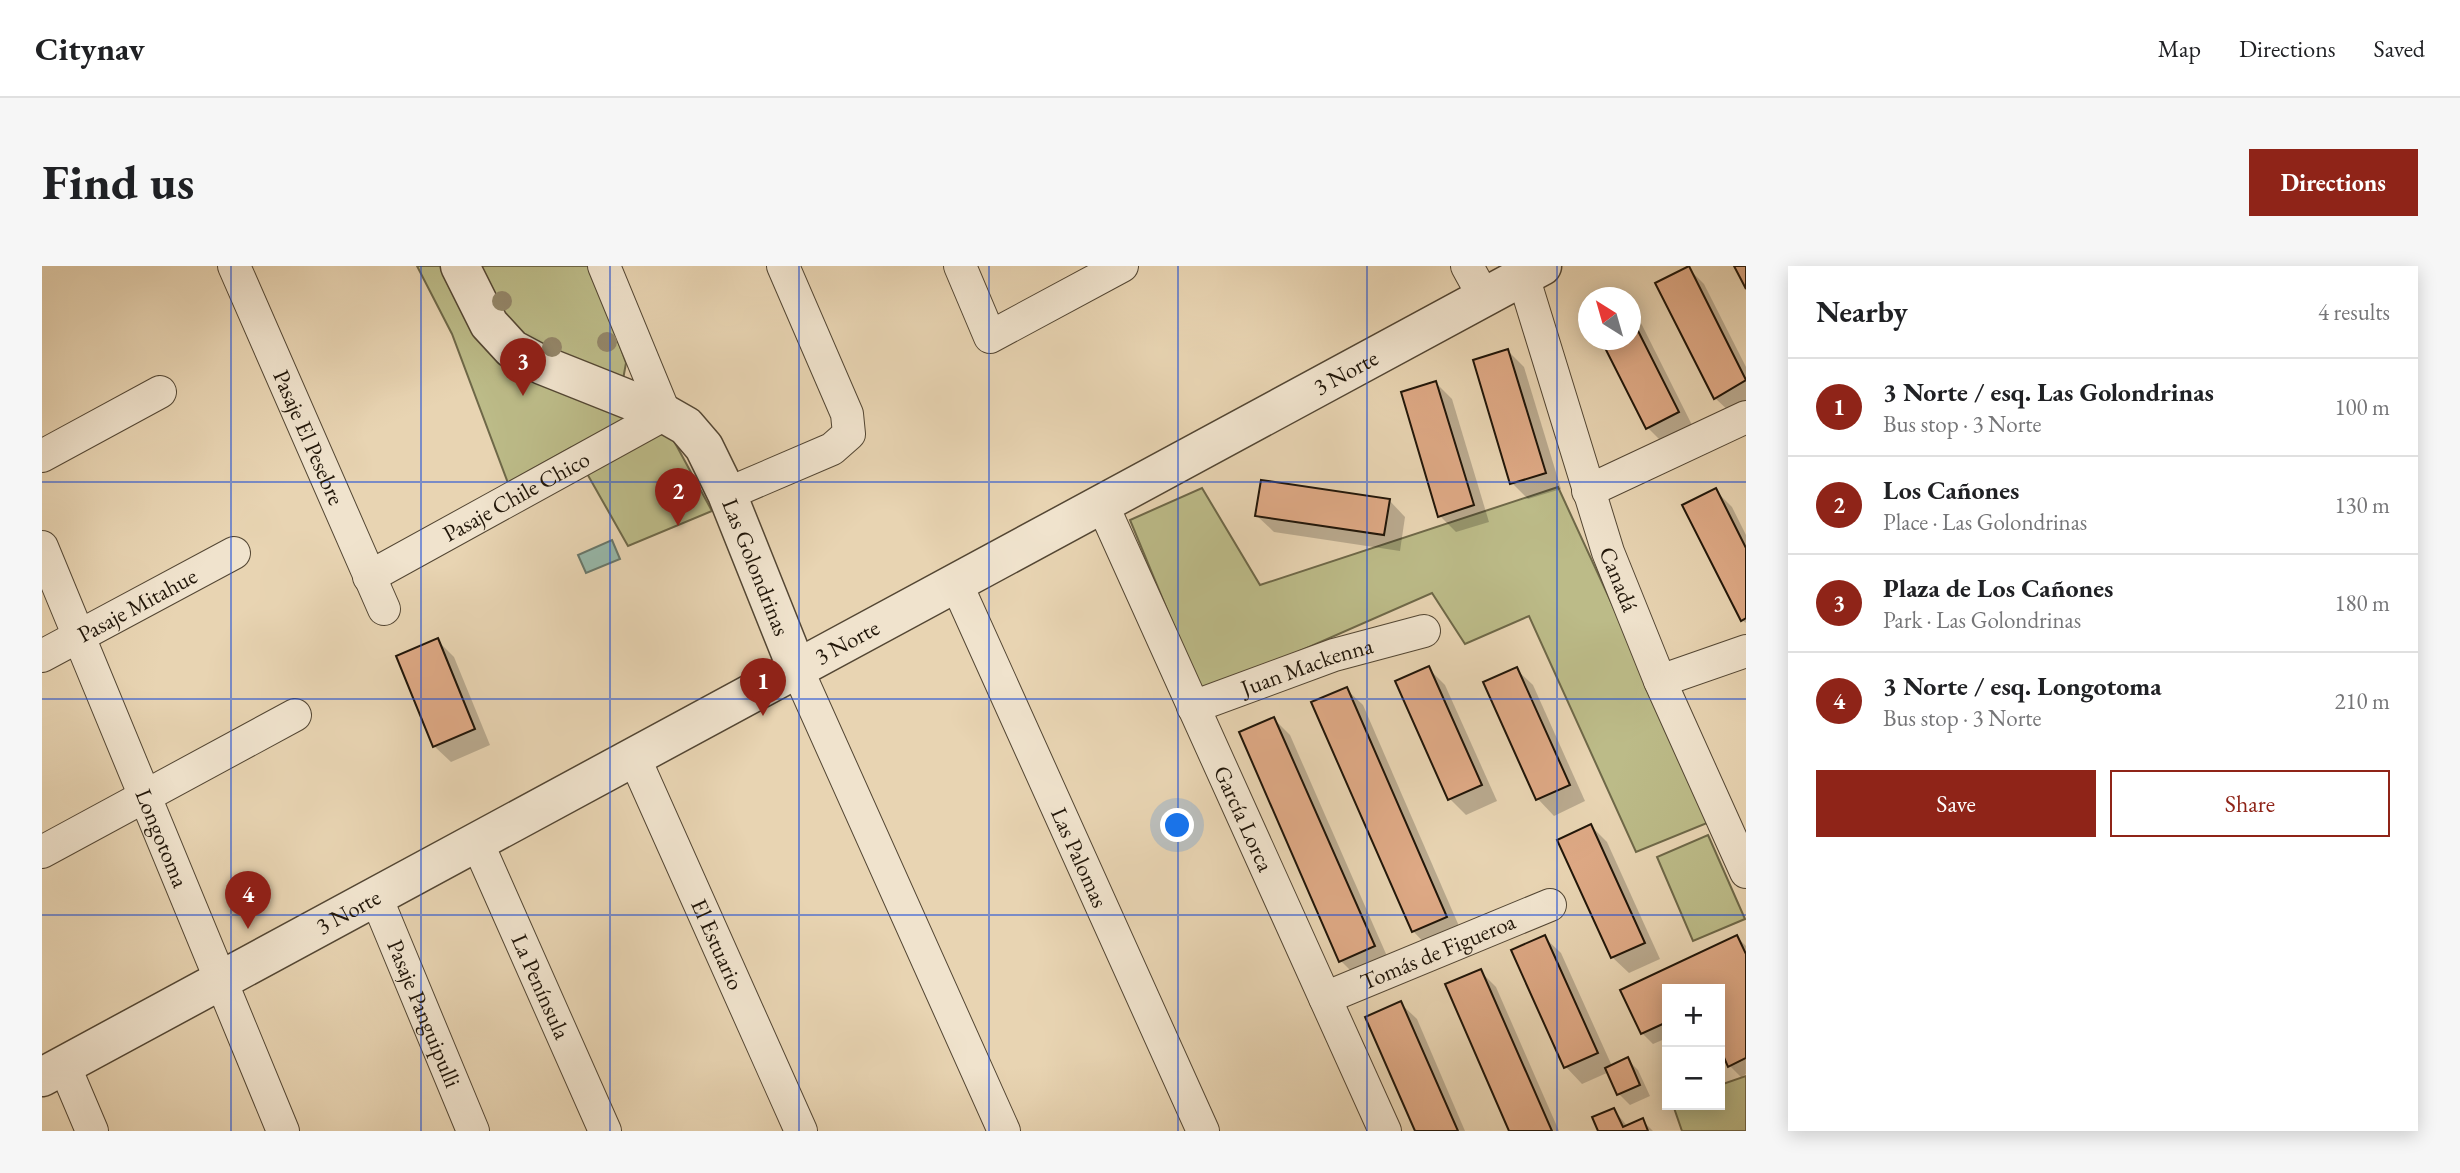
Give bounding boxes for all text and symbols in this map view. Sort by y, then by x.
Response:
text: Citynav [35,27,145,70]
text: Map [2158,33,2201,64]
text: Directions [2239,33,2336,64]
text: Saved [2374,33,2425,64]
button: Directions [2249,149,2418,216]
text: Find us [42,150,194,214]
north arrow [1578,287,1641,350]
text: Nearby [1816,292,1908,331]
text: 4 results [2318,297,2390,327]
pin: 3 [500,338,546,396]
street label: 3 Norte [1308,343,1383,402]
street label: Pasaje El Pesebre [266,365,352,510]
text: 3 Norte / esq. Las Golondrinas [1883,375,2214,409]
text: 1 [1833,392,1845,422]
text: 100 m [2334,392,2390,422]
text: Bus stop · 3 Norte [1883,409,2042,439]
street label: Pasaje Chile Chico [438,444,595,548]
pin: 2 [655,468,701,526]
text: Los Cañones [1883,473,2019,507]
text: 2 [1833,490,1845,520]
text: 130 m [2334,490,2390,520]
street label: Las Golondrinas [715,494,797,640]
text: Place · Las Golondrinas [1883,507,2087,537]
street label: Canadá [1592,542,1646,617]
street label: Pasaje Mitahue [72,561,202,649]
text: Plaza de Los Cañones [1883,571,2113,605]
text: 3 [1833,588,1845,618]
text: 180 m [2334,588,2390,618]
text: Park · Las Golondrinas [1883,605,2081,635]
street label: 3 Norte [809,612,884,671]
street label: Juan Mackenna [1235,630,1377,704]
pin: 1 [740,658,786,716]
text: 3 Norte / esq. Longotoma [1883,669,2162,703]
text: 4 [1833,686,1845,716]
text: 210 m [2334,686,2390,716]
text: Bus stop · 3 Norte [1883,703,2042,733]
street label: García Lorca [1207,761,1281,877]
button: Save [1816,770,2096,837]
button: Share [2110,770,2390,837]
street label: Longotoma [128,784,196,893]
street label: Las Palomas [1044,803,1115,912]
your location [1160,808,1194,842]
pin: 4 [225,871,271,929]
street label: 3 Norte [311,882,386,941]
street label: El Estuario [684,894,751,995]
street label: Tomás de Figueroa [1356,906,1521,997]
street label: La Península [505,929,578,1044]
street label: Pasaje Panguipulli [380,935,468,1092]
map controls [1662,984,1725,1110]
button: + [1662,984,1725,1047]
button: − [1662,1047,1725,1110]

